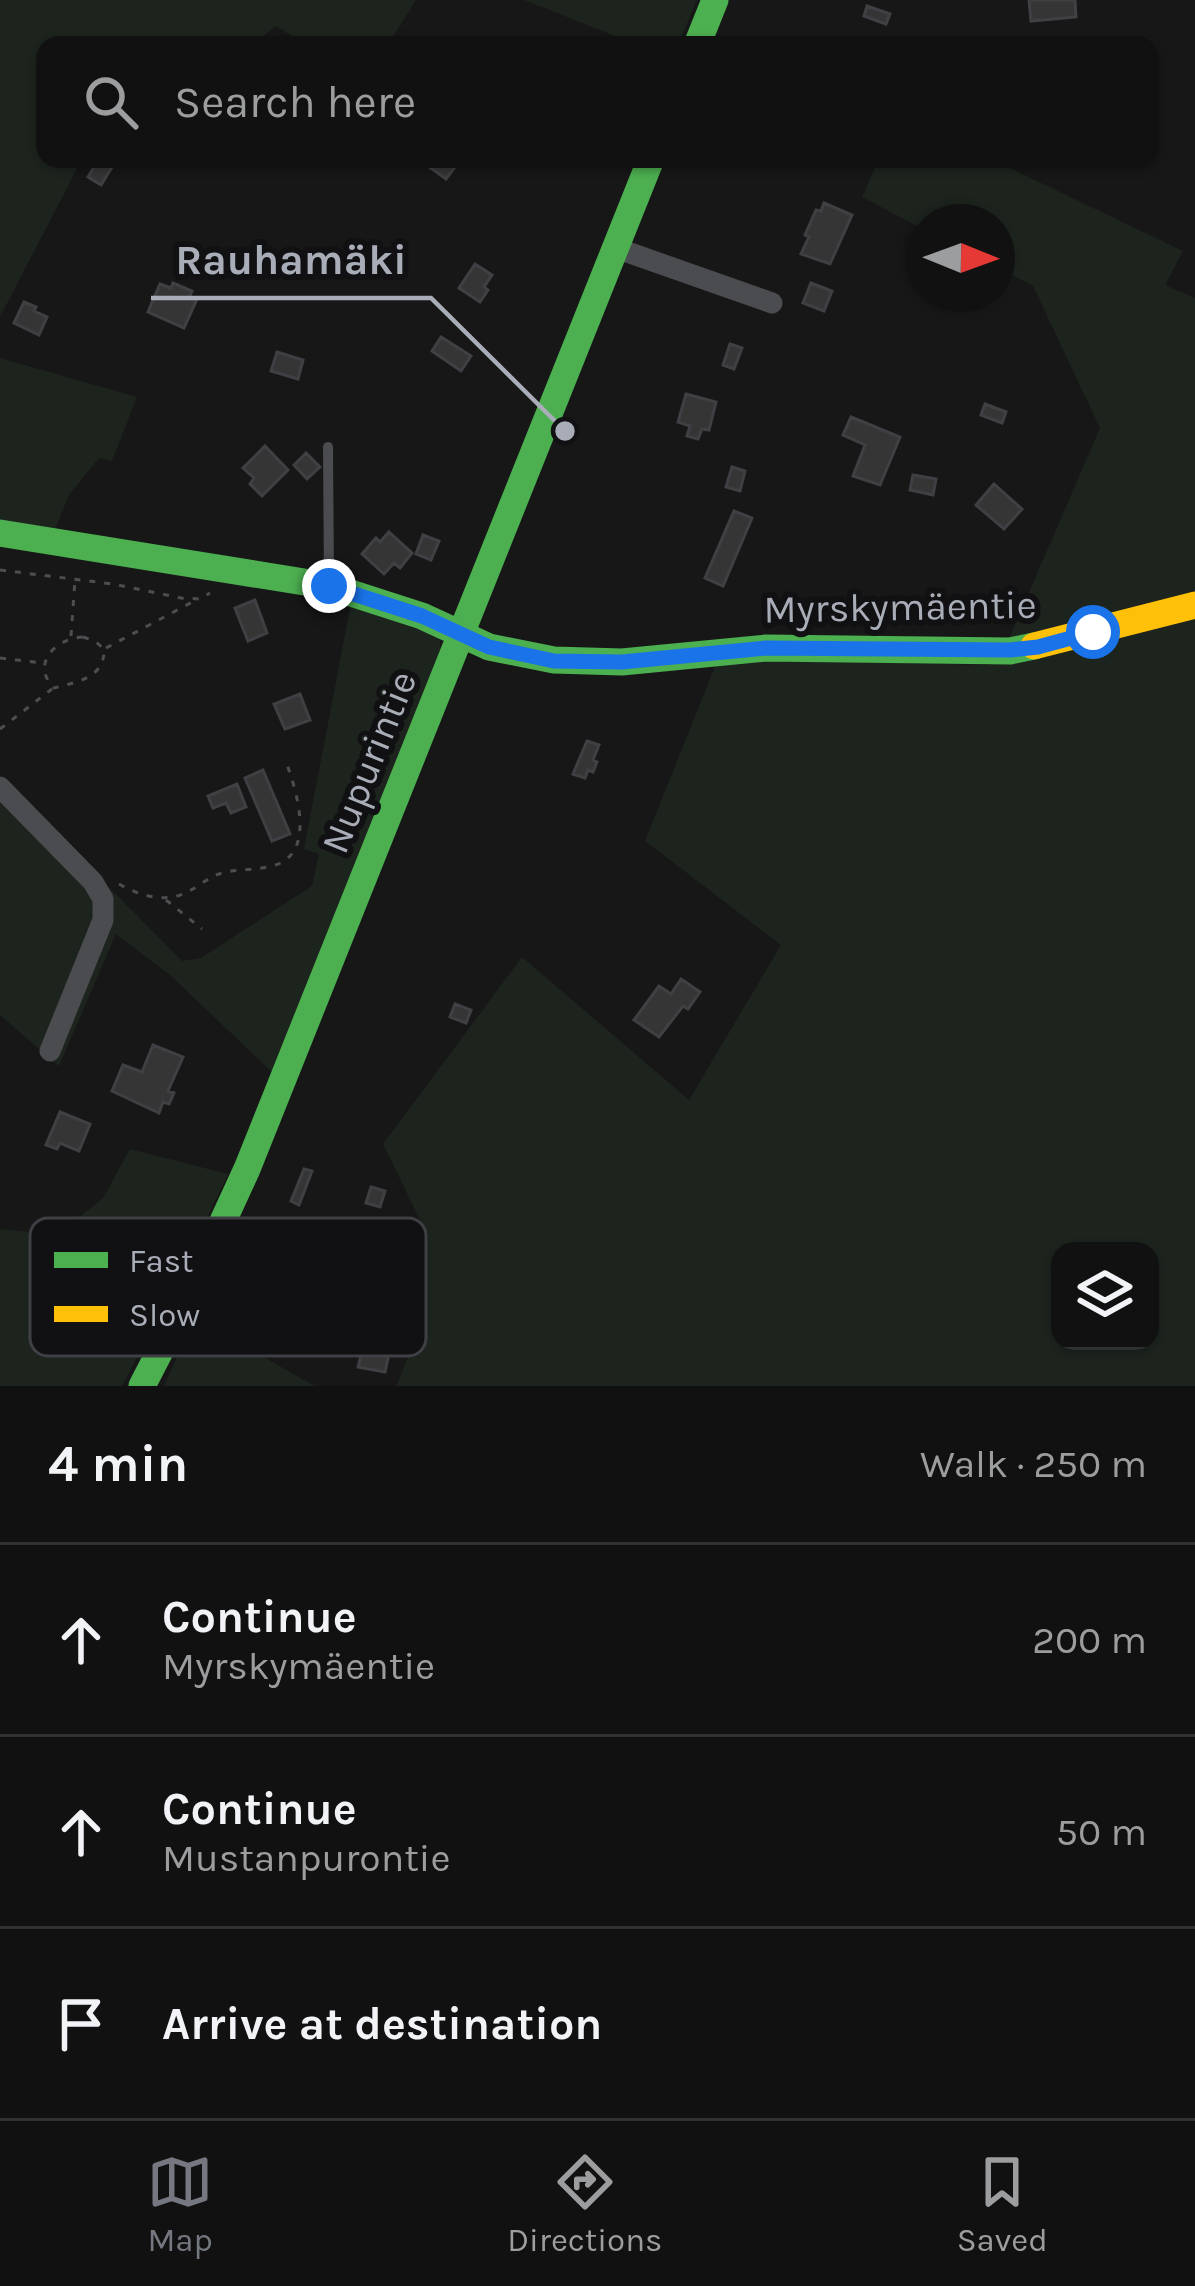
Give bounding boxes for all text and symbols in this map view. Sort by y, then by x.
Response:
search box [36,36,1159,168]
icon: search [78,69,144,135]
text: Search here [174,76,416,128]
north arrow [907,204,1015,312]
callout: Rauhamäki [151,220,431,298]
text: Rauhamäki [175,235,407,285]
route end [302,559,356,613]
street label: Myrskymäentie [763,582,1037,632]
route start [1066,605,1120,659]
street label: Nupurintie [312,664,426,860]
legend [30,1218,426,1356]
text: Fast [129,1242,193,1280]
map controls [1051,1242,1159,1350]
button: layers [1051,1242,1159,1350]
text: Slow [129,1296,200,1334]
text: 4 min [48,1434,188,1494]
text: Walk · 250 m [920,1441,1147,1487]
text: Continue [162,1591,357,1643]
icon: ahead [48,1607,114,1673]
text: 200 m [1032,1617,1147,1663]
text: Myrskymäentie [162,1643,435,1689]
text: Continue [162,1783,357,1835]
icon: ahead [48,1799,114,1865]
text: 50 m [1056,1809,1147,1855]
text: Mustanpurontie [162,1835,450,1881]
icon: arrive [48,1991,114,2057]
text: Arrive at destination [162,1998,602,2050]
tab: Map [147,2149,213,2259]
tab: Directions [507,2149,662,2259]
tab: Saved [957,2149,1048,2259]

